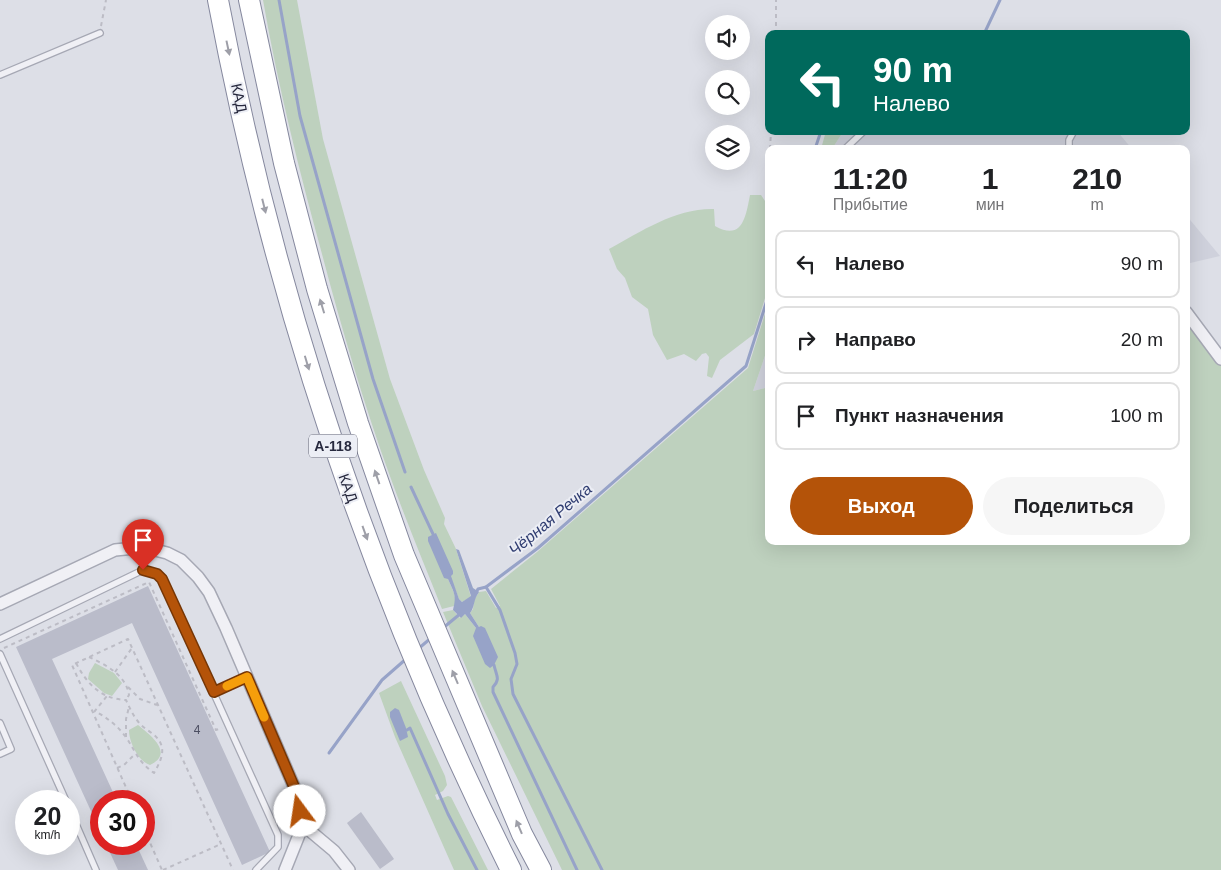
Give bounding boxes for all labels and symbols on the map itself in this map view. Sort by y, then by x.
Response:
one-way arrow [224,40,232,55]
street label: КАД [228,82,251,114]
one-way arrow [260,199,268,214]
one-way arrow [318,298,325,313]
one-way arrow [304,355,312,370]
road number: А-118 [309,434,357,458]
one-way arrow [373,469,381,484]
street label: КАД [335,471,361,505]
water label: Чёрная Речка [506,480,595,559]
pin [122,519,164,570]
one-way arrow [362,526,369,541]
one-way arrow [451,670,459,684]
house number: 4 [194,723,201,737]
position arrow [273,784,325,836]
speed limit sign: 30 [90,790,155,855]
one-way arrow [515,820,523,834]

